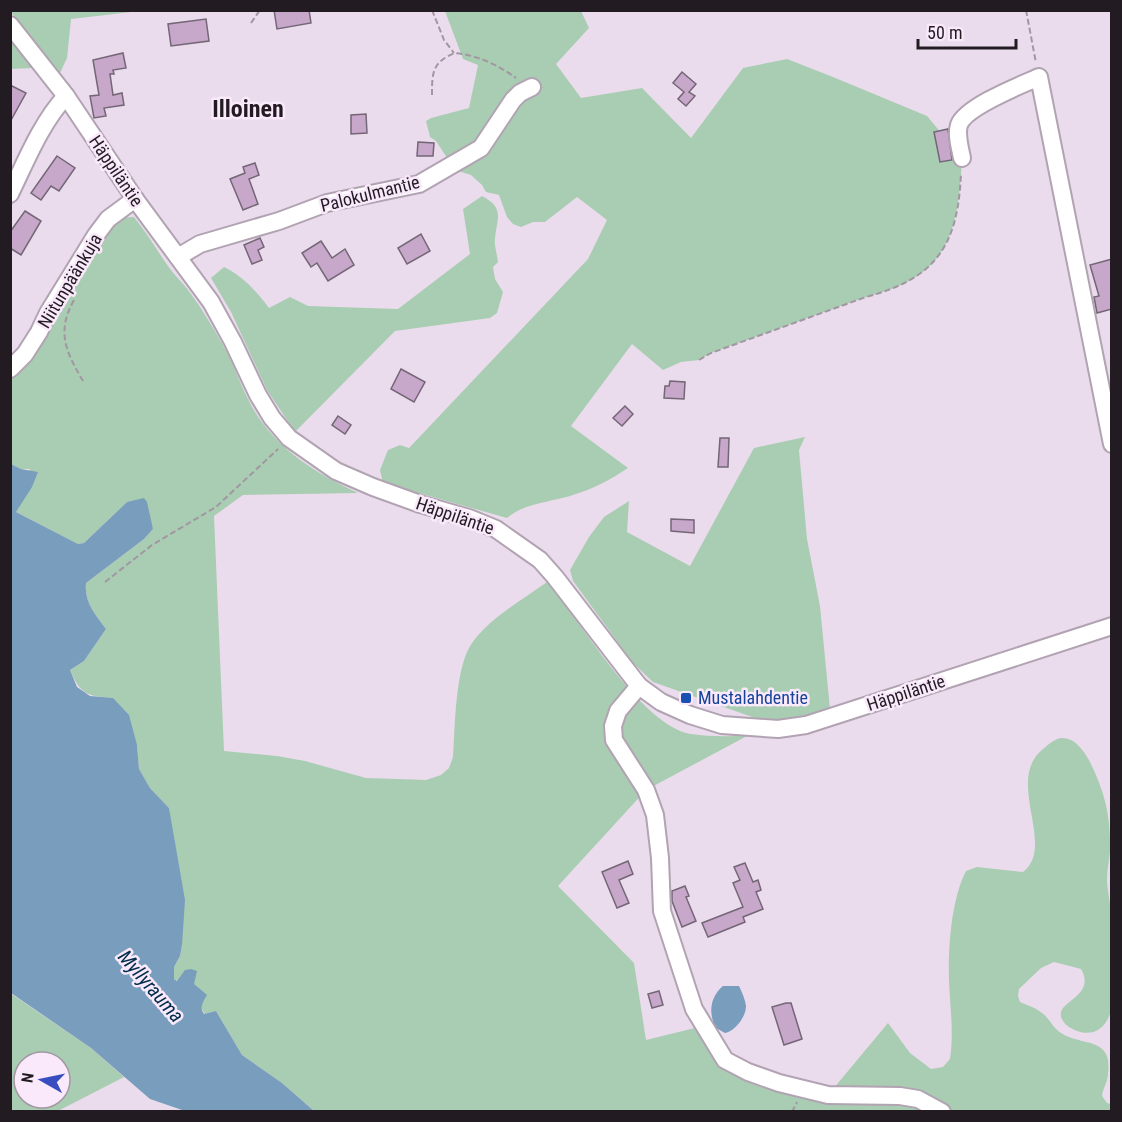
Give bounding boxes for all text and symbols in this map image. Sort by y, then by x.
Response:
scale bar [918,12,1016,50]
text: 50 m [927,22,962,43]
district label: Illoinen [212,95,284,123]
street label: Häppiläntie [85,131,148,210]
street label: Palokulmantie [318,171,422,216]
street label: Niitunpäänkuja [33,230,106,332]
street label: Häppiläntie [413,492,497,539]
street label: Häppiläntie [864,670,948,715]
place label: Mustalahdentie [698,687,808,708]
marker: Mustalahdentie [679,691,693,705]
water label: Myllyrauma [113,945,189,1027]
north arrow [12,1050,72,1110]
text: N [18,1071,38,1084]

